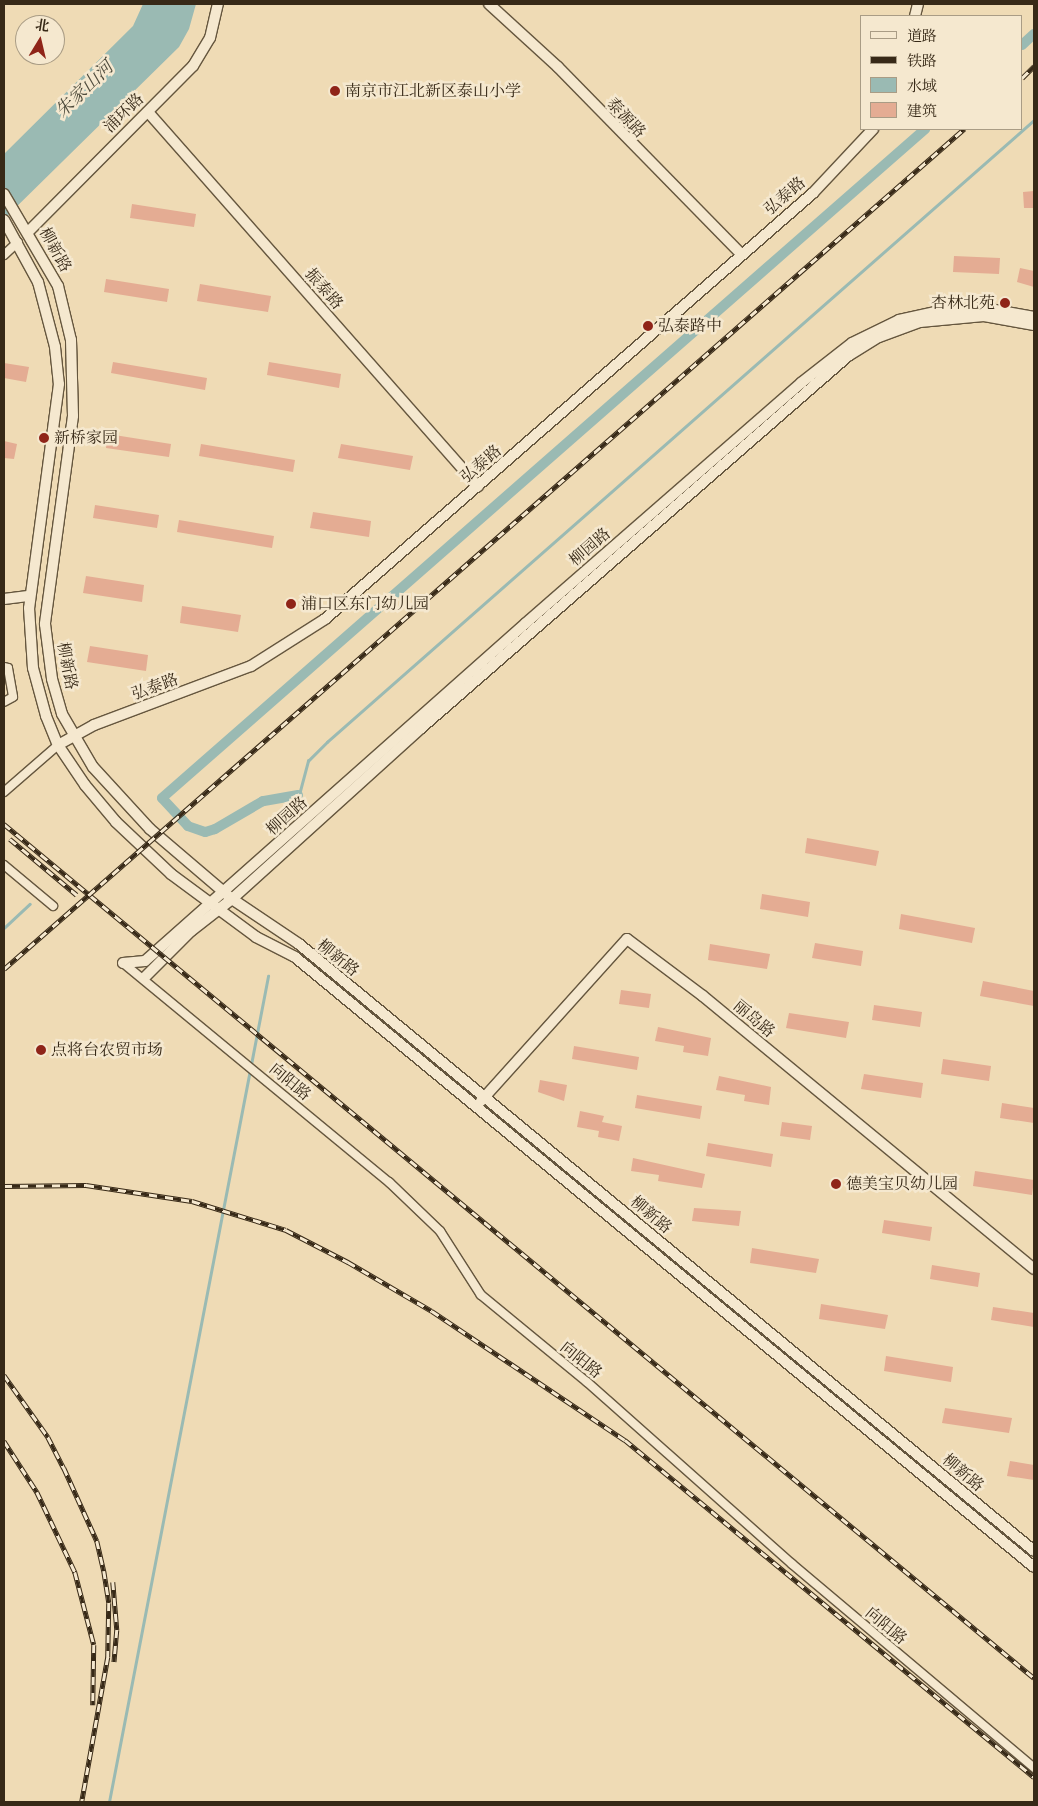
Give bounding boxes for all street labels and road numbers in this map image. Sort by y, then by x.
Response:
street label: 浦环路 [100,89,148,137]
street label: 泰源路 [603,94,649,142]
street label: 弘泰路 [761,173,809,219]
street label: 柳新路 [35,224,75,276]
street label: 振泰路 [301,265,347,313]
street label: 弘泰路 [457,441,505,487]
street label: 柳园路 [566,524,614,570]
street label: 柳新路 [53,641,81,691]
street label: 弘泰路 [129,670,181,704]
street label: 柳园路 [263,793,311,839]
street label: 柳新路 [313,935,363,981]
street label: 丽岛路 [729,996,779,1042]
street label: 向阳路 [265,1059,315,1105]
street label: 柳新路 [626,1192,676,1238]
street label: 向阳路 [556,1337,606,1383]
street label: 柳新路 [938,1450,988,1496]
street label: 向阳路 [861,1603,911,1649]

